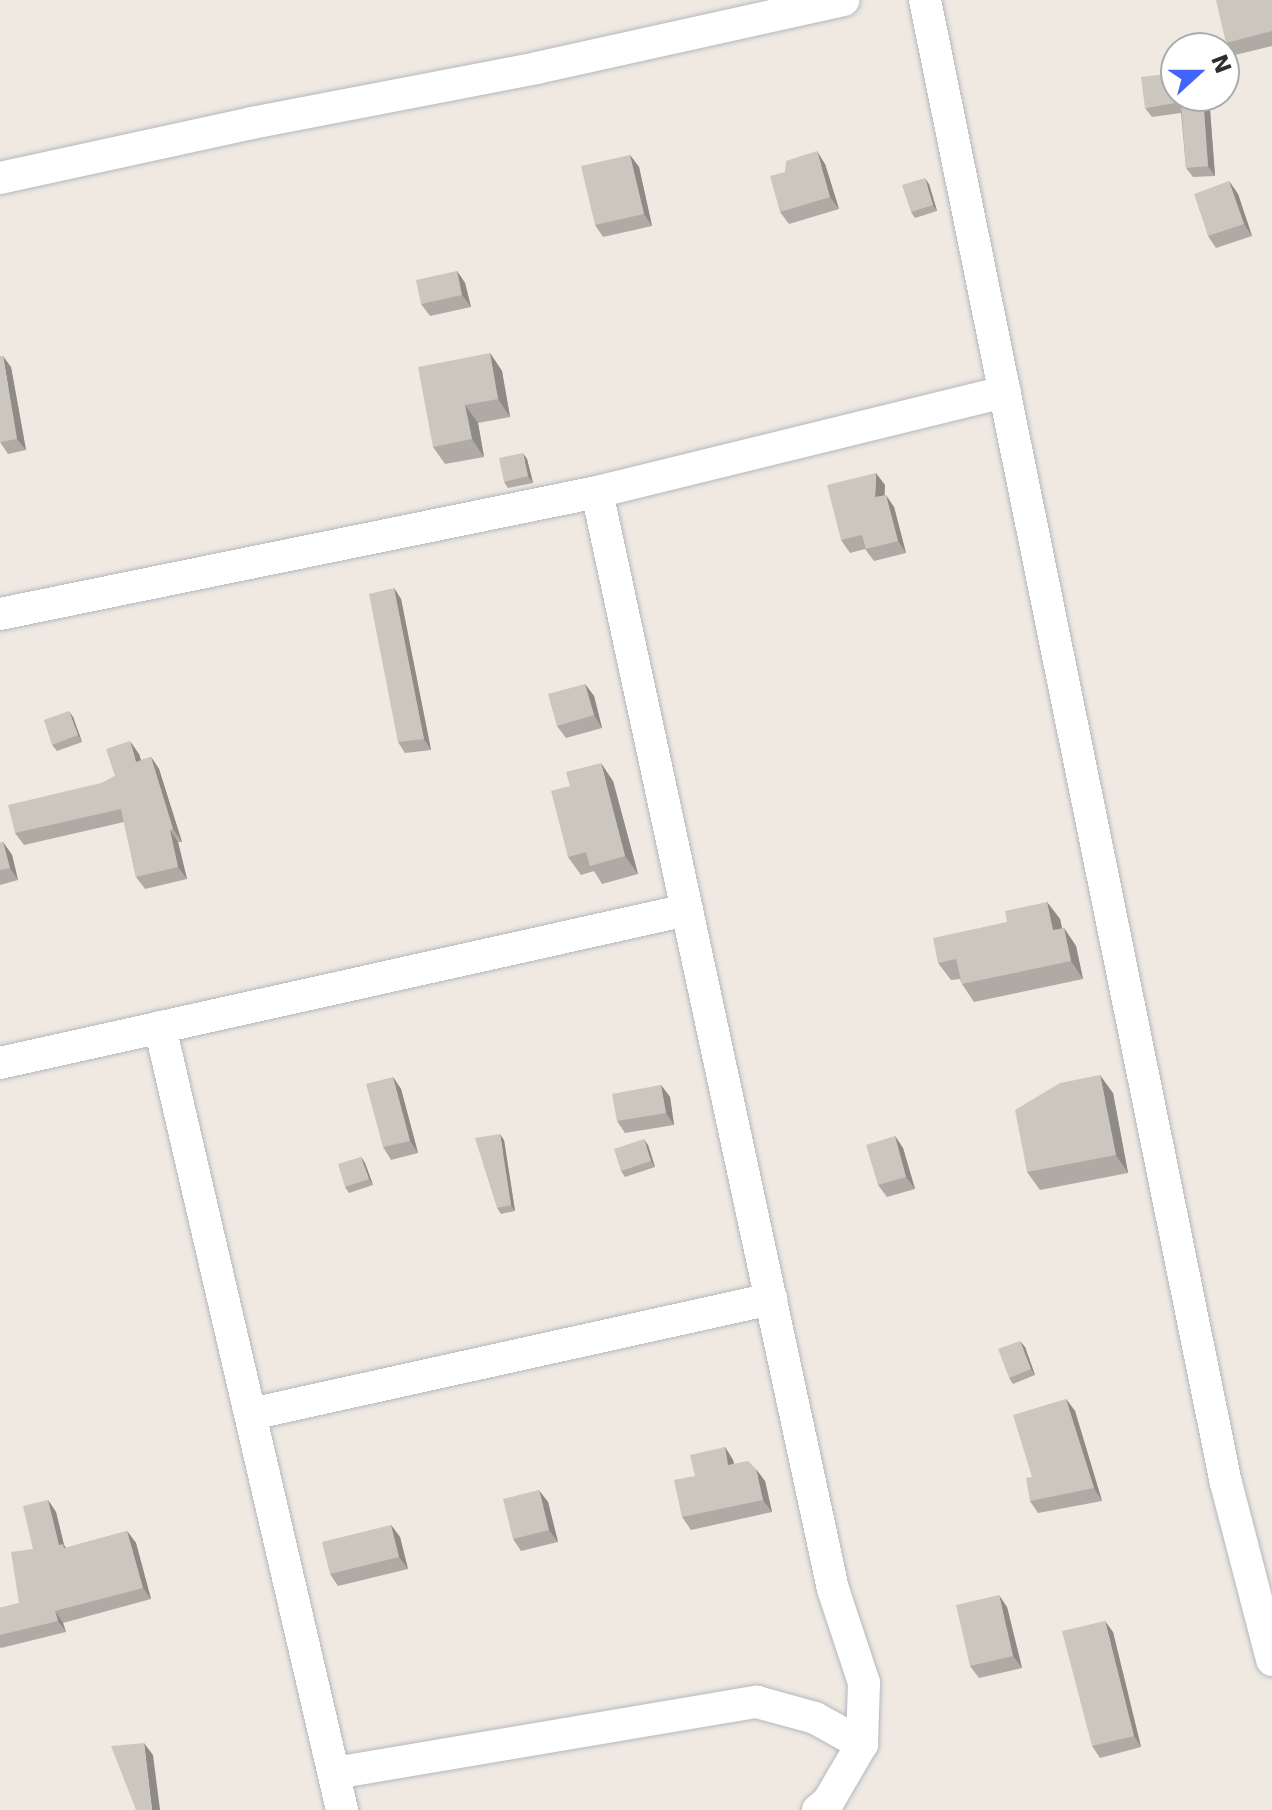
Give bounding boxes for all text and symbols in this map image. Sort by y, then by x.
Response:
north arrow [1160,32,1240,112]
text: N [1206,51,1236,77]

